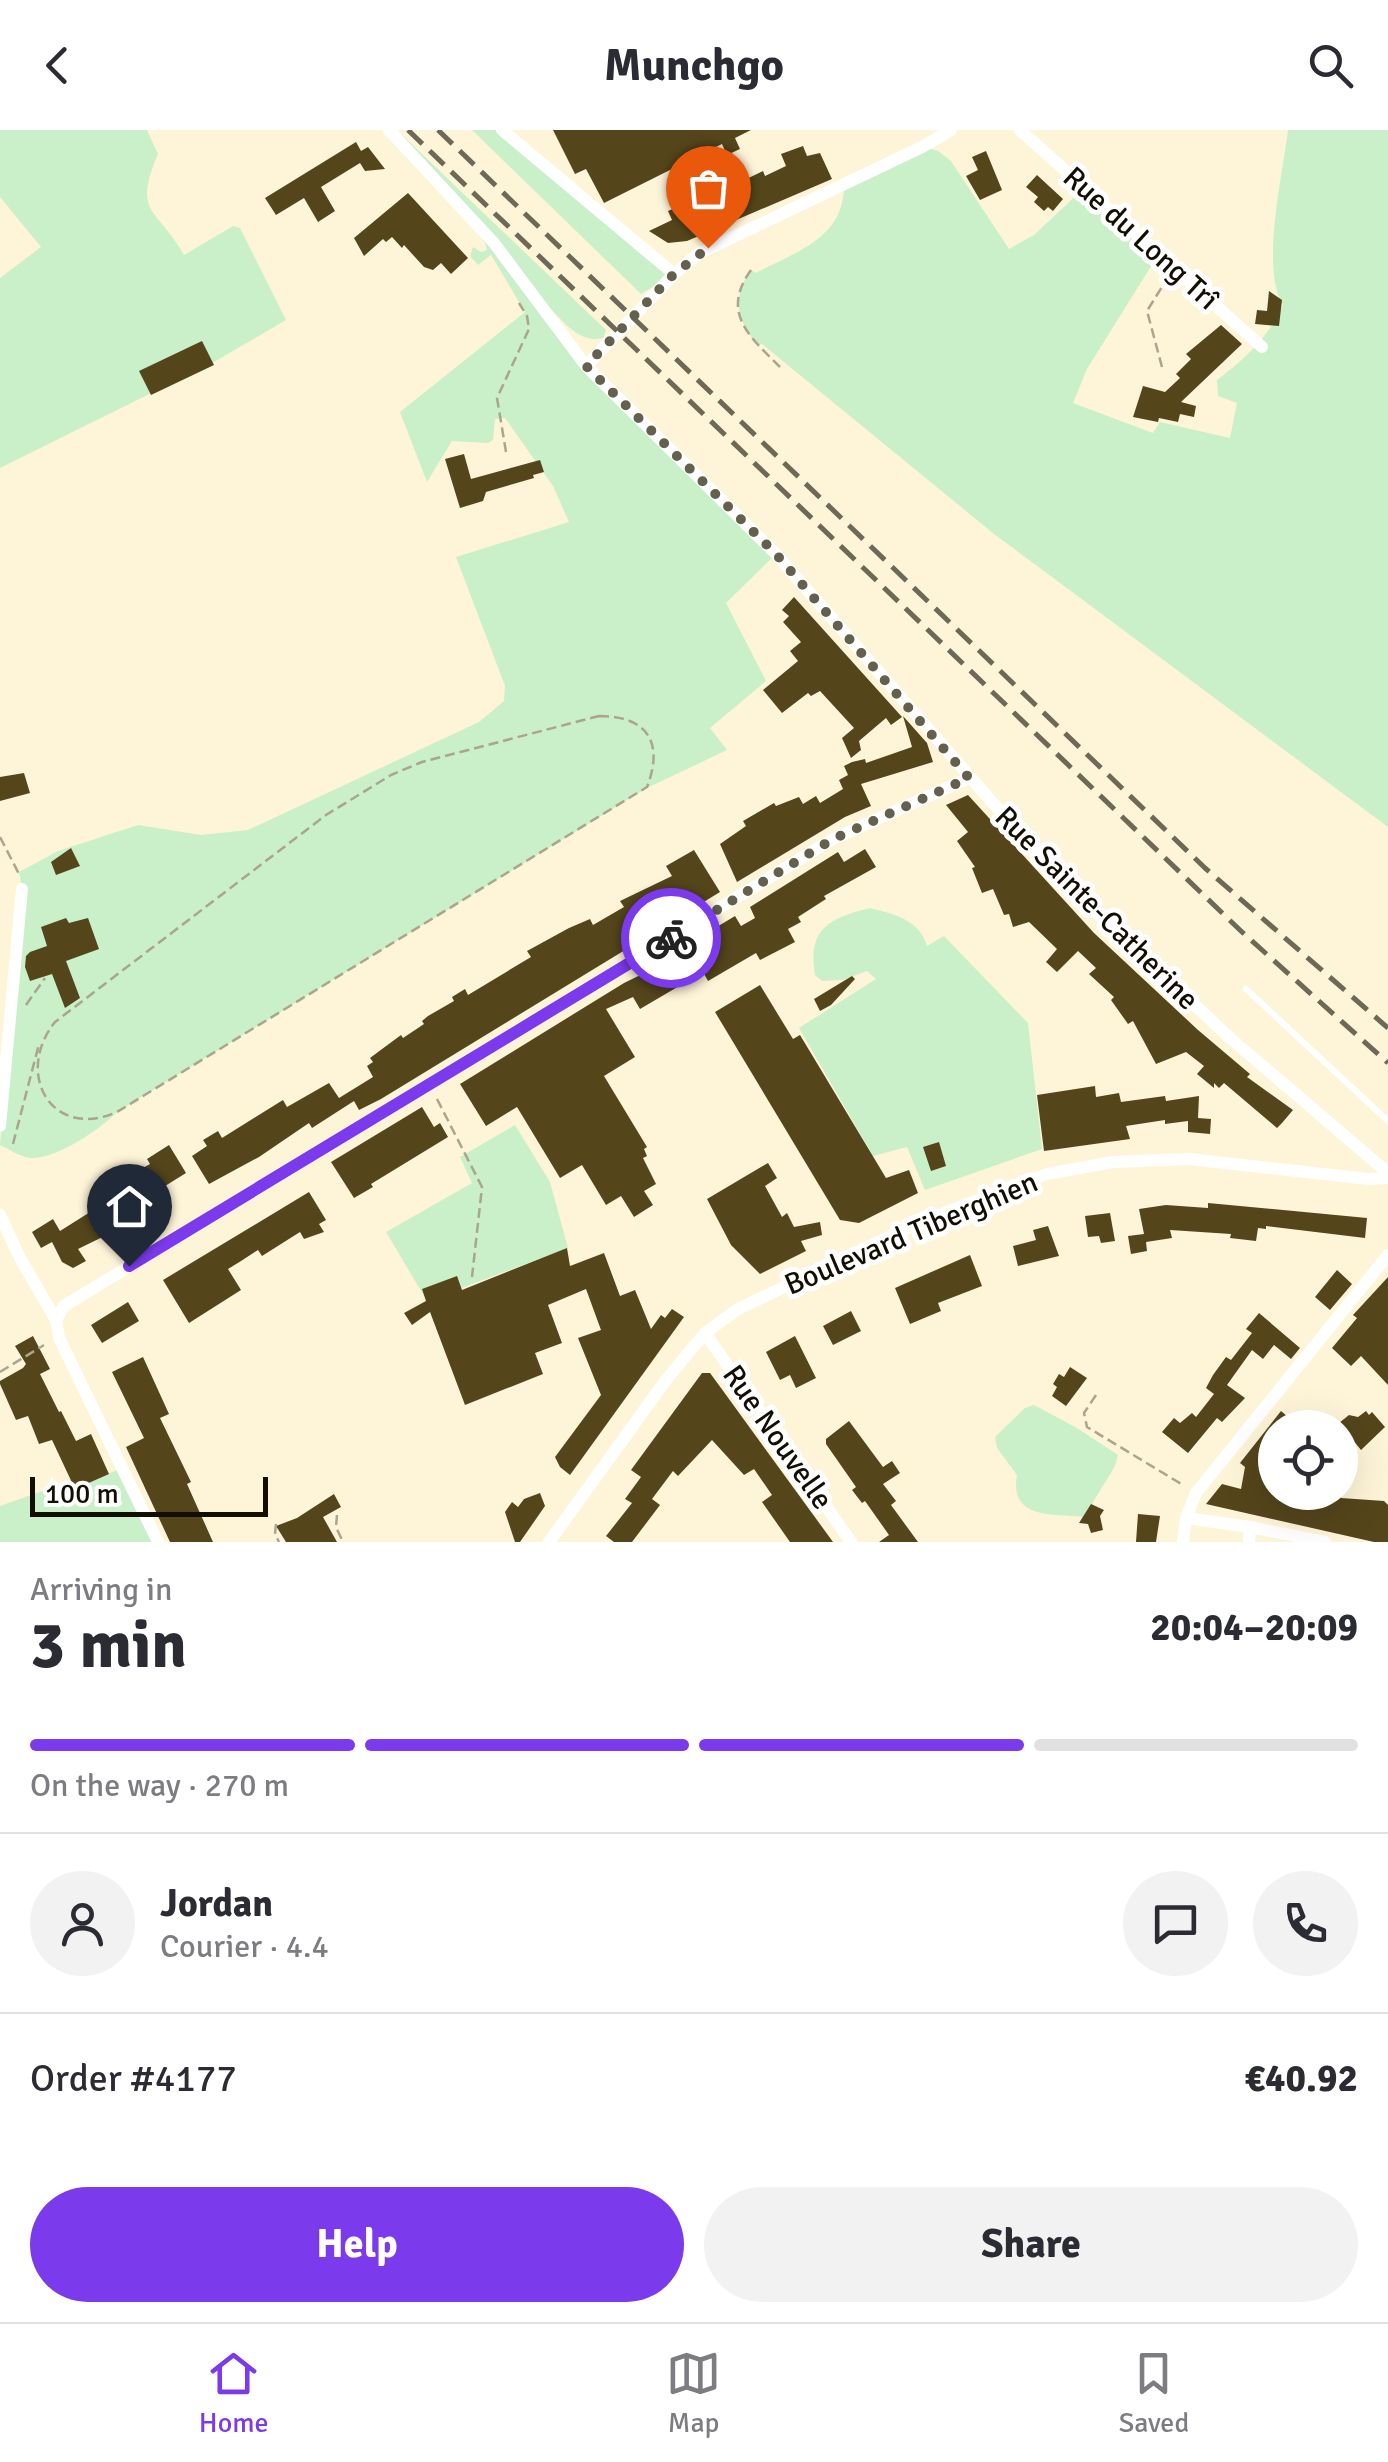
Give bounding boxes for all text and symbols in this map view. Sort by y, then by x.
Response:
icon: back [30,38,85,93]
text: Munchgo [604,38,784,93]
icon: search [1303,38,1358,93]
pin [666,146,751,249]
street label: Rue du Long Trî [1055,159,1227,318]
icon: bag [681,161,736,216]
street label: Rue Sainte-Catherine [987,799,1206,1018]
courier [621,888,721,988]
icon: bike [644,911,699,966]
street label: Boulevard Tiberghien [779,1163,1043,1304]
pin [87,1164,172,1267]
icon: home [102,1179,157,1234]
street label: Rue Nouvelle [714,1358,841,1517]
map controls [1258,1410,1358,1510]
button: locate [1258,1410,1358,1510]
scale bar [30,1472,268,1516]
text: 100 m [45,1477,119,1511]
text: Arriving in [30,1570,172,1609]
text: 20:04–20:09 [1150,1604,1358,1651]
text: 3 min [30,1606,187,1686]
text: On the way · 270 m [30,1766,289,1805]
button: person [30,1871,135,1976]
button: chat [1123,1871,1228,1976]
button: phone [1253,1871,1358,1976]
text: Jordan [160,1880,273,1927]
text: Courier · 4.4 [160,1927,329,1966]
text: Order #4177 [30,2055,237,2102]
text: €40.92 [1245,2055,1358,2102]
button: Help [30,2187,684,2302]
button: Share [704,2187,1358,2302]
tab: Home [199,2346,269,2440]
tab: Map [666,2346,721,2440]
tab: Saved [1119,2346,1189,2440]

